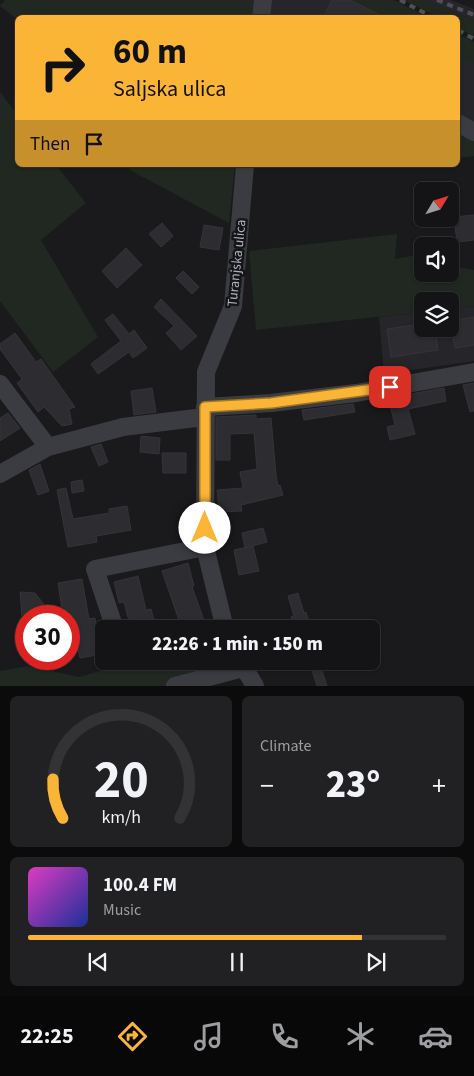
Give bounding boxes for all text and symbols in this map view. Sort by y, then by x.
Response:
text: 60 m [113,27,187,77]
icon: right [30,35,95,100]
text: Saljska ulica [113,73,226,105]
icon: arrive [80,130,108,158]
text: Then [30,131,70,158]
north arrow [414,182,459,228]
map controls [414,182,459,337]
street label: Turanjska ulica [222,218,252,308]
button: sound [414,237,459,282]
button: layers [414,292,459,337]
pin [369,366,411,408]
icon: arrive [376,373,404,401]
position arrow [178,501,230,553]
speed limit sign: 30 [15,605,80,670]
text: 22:26 · 1 min · 150 m [152,631,323,658]
text: Climate [260,735,311,757]
text: 20 [94,744,148,818]
text: 23° [326,758,380,812]
text: − [260,766,274,806]
text: + [432,766,446,806]
text: km/h [101,805,141,830]
text: 100.4 FM [103,872,177,899]
text: Music [103,899,141,921]
icon: previous [84,948,112,976]
icon: pause [223,948,251,976]
icon: next [362,948,390,976]
icon: directions [115,1019,150,1054]
icon: music [191,1019,226,1054]
icon: phone [267,1019,302,1054]
icon: climate [343,1019,378,1054]
icon: car [418,1019,453,1054]
text: 22:25 [20,1020,74,1052]

